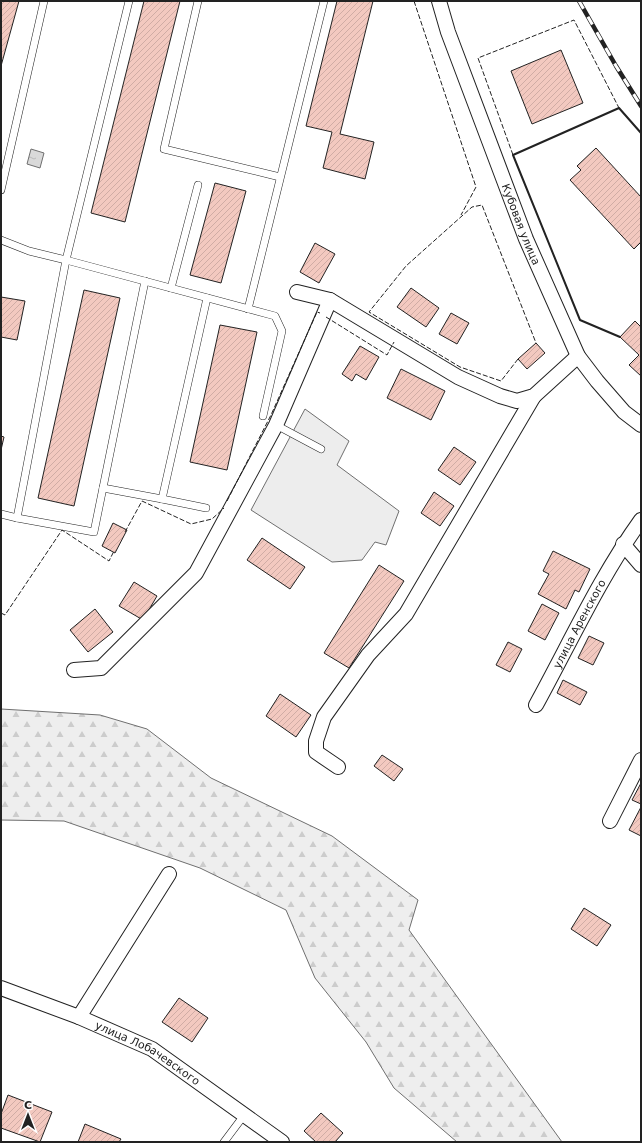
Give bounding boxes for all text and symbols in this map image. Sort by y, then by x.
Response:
street label: Кубовая улица [499,182,543,267]
street label: улица Аренского [550,577,608,671]
street label: улица Лобачевского [93,1018,203,1088]
north arrow [8,1095,48,1135]
text: С [24,1099,32,1112]

